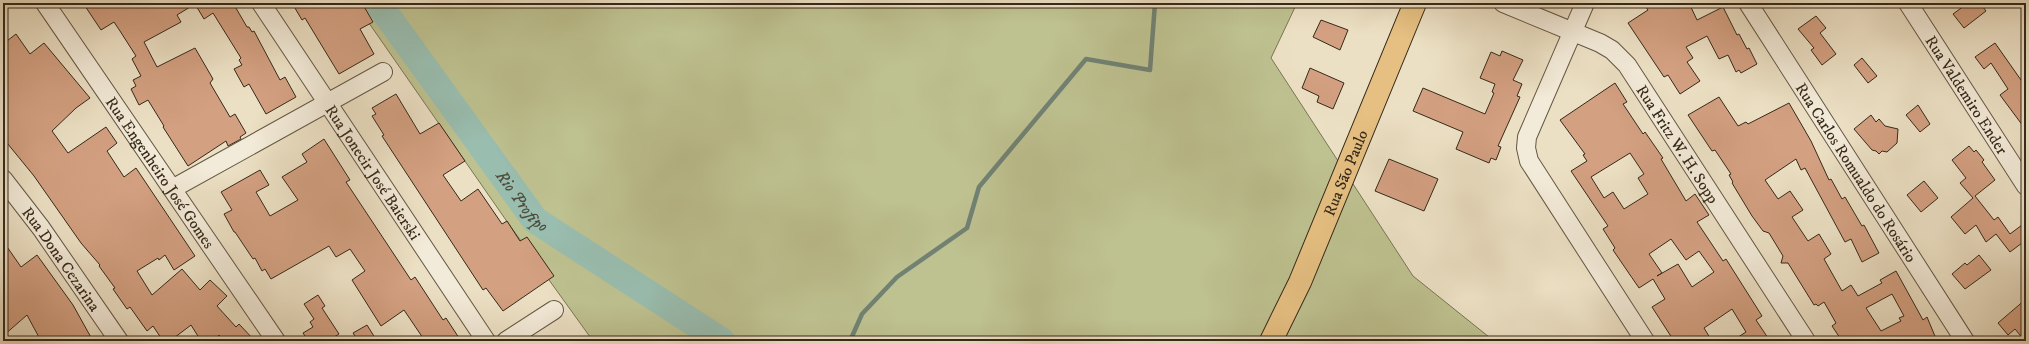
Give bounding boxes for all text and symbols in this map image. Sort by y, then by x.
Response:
street label: Rua Valdemiro Ender [1921,32,2012,158]
street label: Rua Carlos Romualdo do Rosário [1791,79,1921,266]
street label: Rua Fritz W. H. Sopp [1632,81,1723,207]
street label: Rua Engenheiro José Gomes [101,93,219,253]
street label: Rua Jonecir José Baierski [321,101,425,244]
street label: Rua São Paulo [1319,127,1373,219]
water label: Rio Profipo [490,165,552,238]
street label: Rua Dona Cezarina [17,203,105,316]

